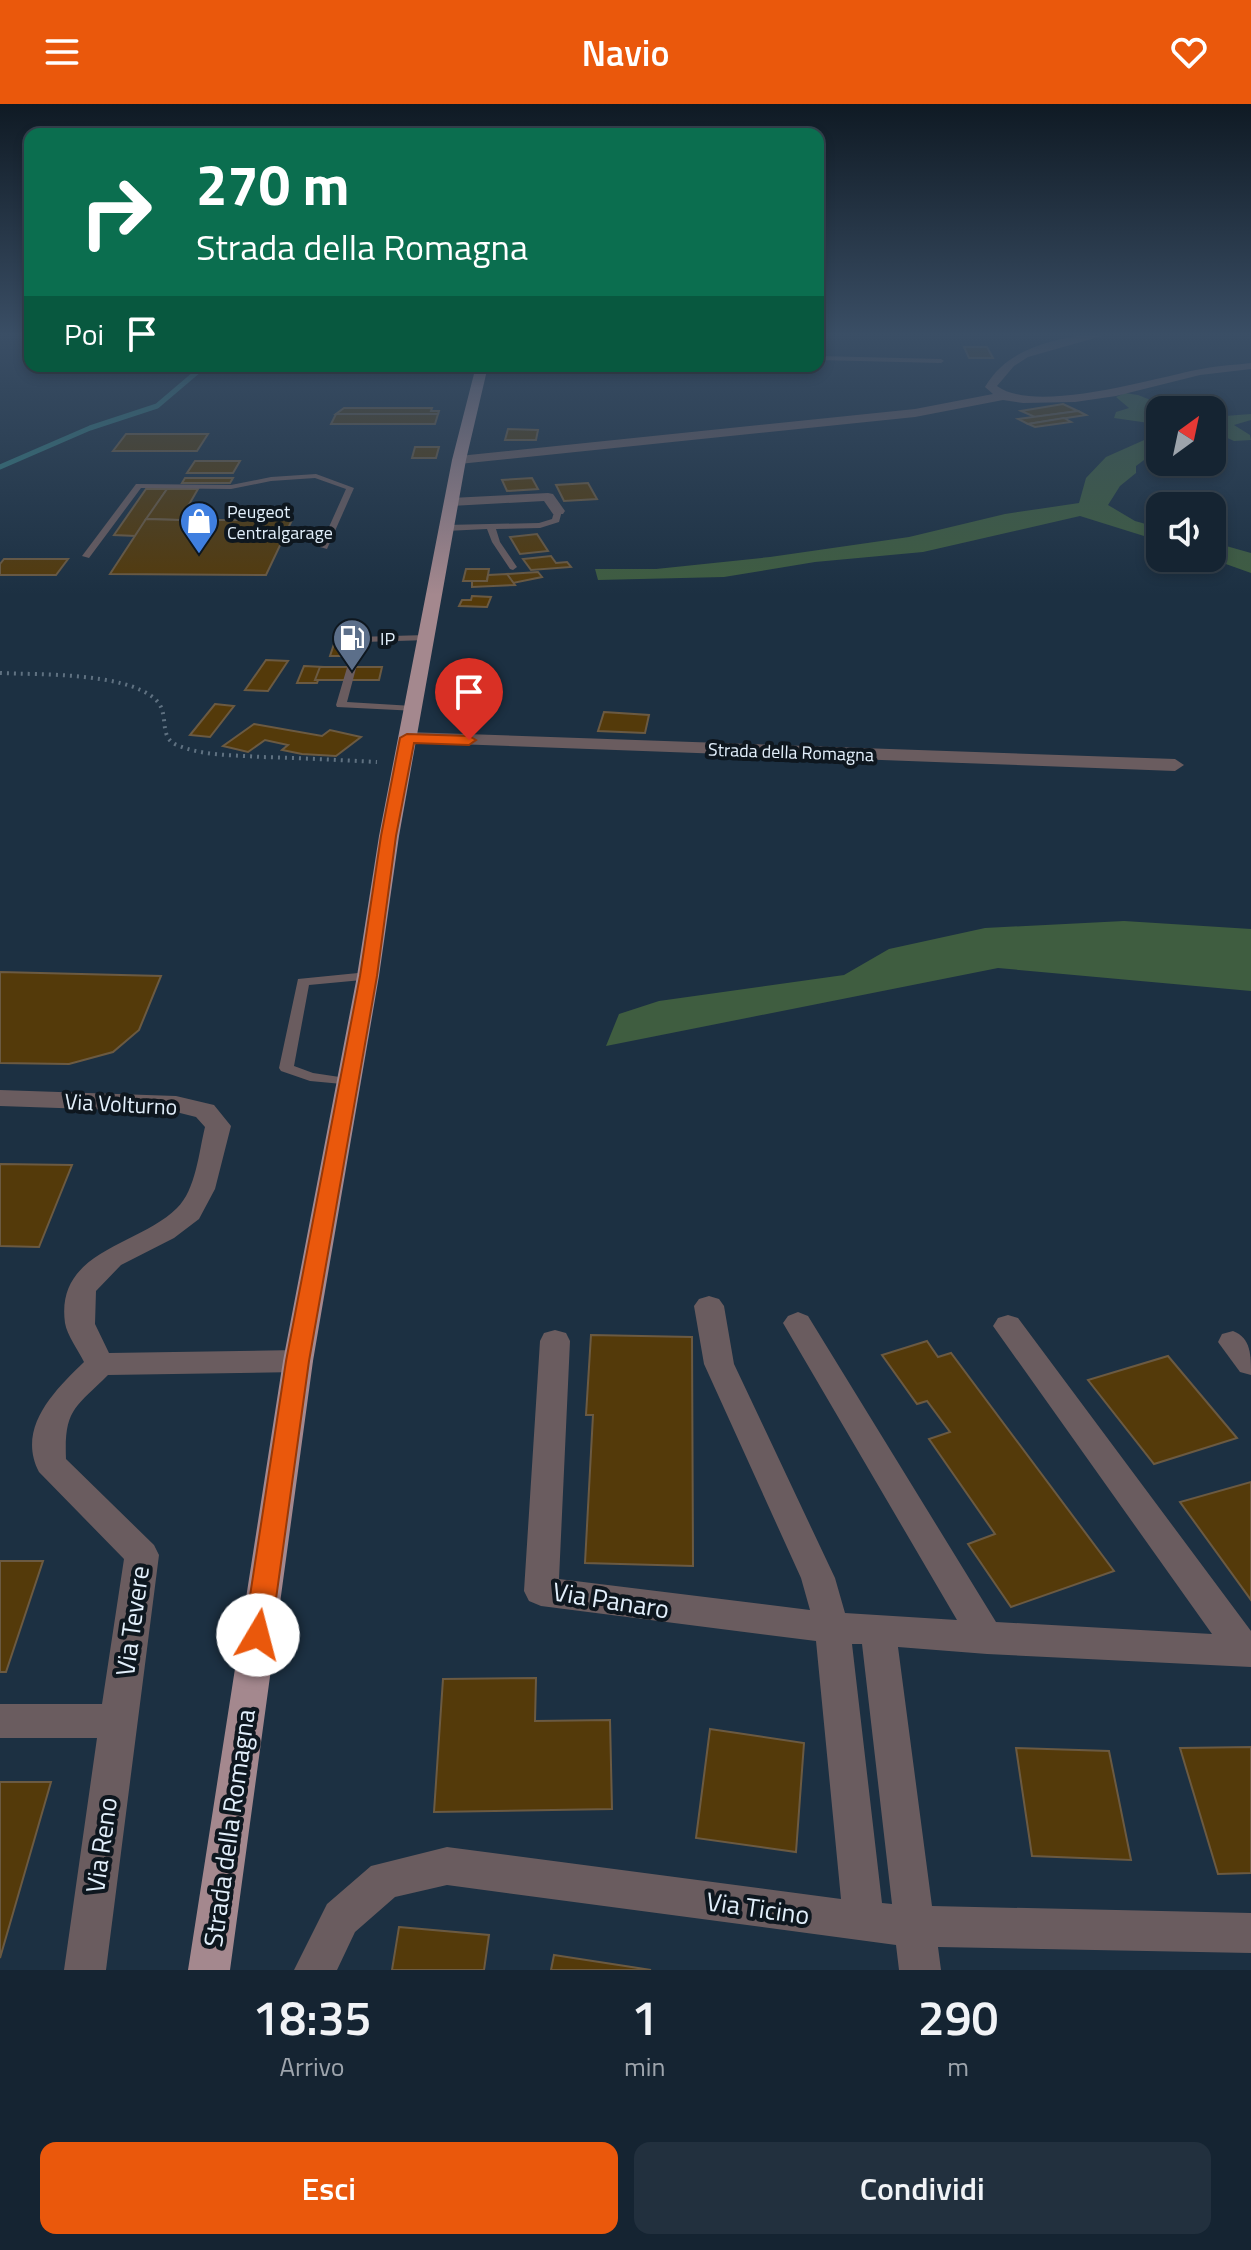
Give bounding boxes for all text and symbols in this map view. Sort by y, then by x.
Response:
text: Navio [581,25,670,80]
icon: menu [40,30,84,74]
icon: heart [1167,30,1211,74]
text: 270 m [196,142,349,227]
icon: right [64,160,168,264]
text: Strada della Romagna [196,219,528,274]
text: Poi [64,311,104,357]
icon: arrive [120,312,164,356]
north arrow [1146,396,1226,476]
map controls [1146,396,1226,572]
button: sound [1146,492,1226,572]
place label: Peugeot Centralgarage [227,498,333,546]
shop icon: Peugeot Centralgarage [178,500,220,555]
fuel station icon: IP [331,617,373,672]
place label: IP [380,625,395,652]
pin [435,658,503,740]
icon: arrive [447,670,491,714]
street label: Strada della Romagna [708,736,874,768]
street label: Via Volturno [64,1084,178,1124]
street label: Via Tevere [105,1563,159,1679]
street label: Via Panaro [550,1572,672,1628]
position arrow [216,1593,300,1677]
street label: Strada della Romagna [193,1707,265,1949]
street label: Via Reno [75,1795,127,1895]
street label: Via Ticino [704,1881,812,1935]
text: 18:35 [252,1981,371,2054]
text: 1 [631,1981,658,2054]
text: 290 [918,1981,999,2054]
text: Arrivo [279,2047,345,2086]
text: min [624,2047,665,2086]
text: m [947,2047,969,2086]
button: Esci [40,2142,618,2234]
button: Condividi [634,2142,1211,2234]

